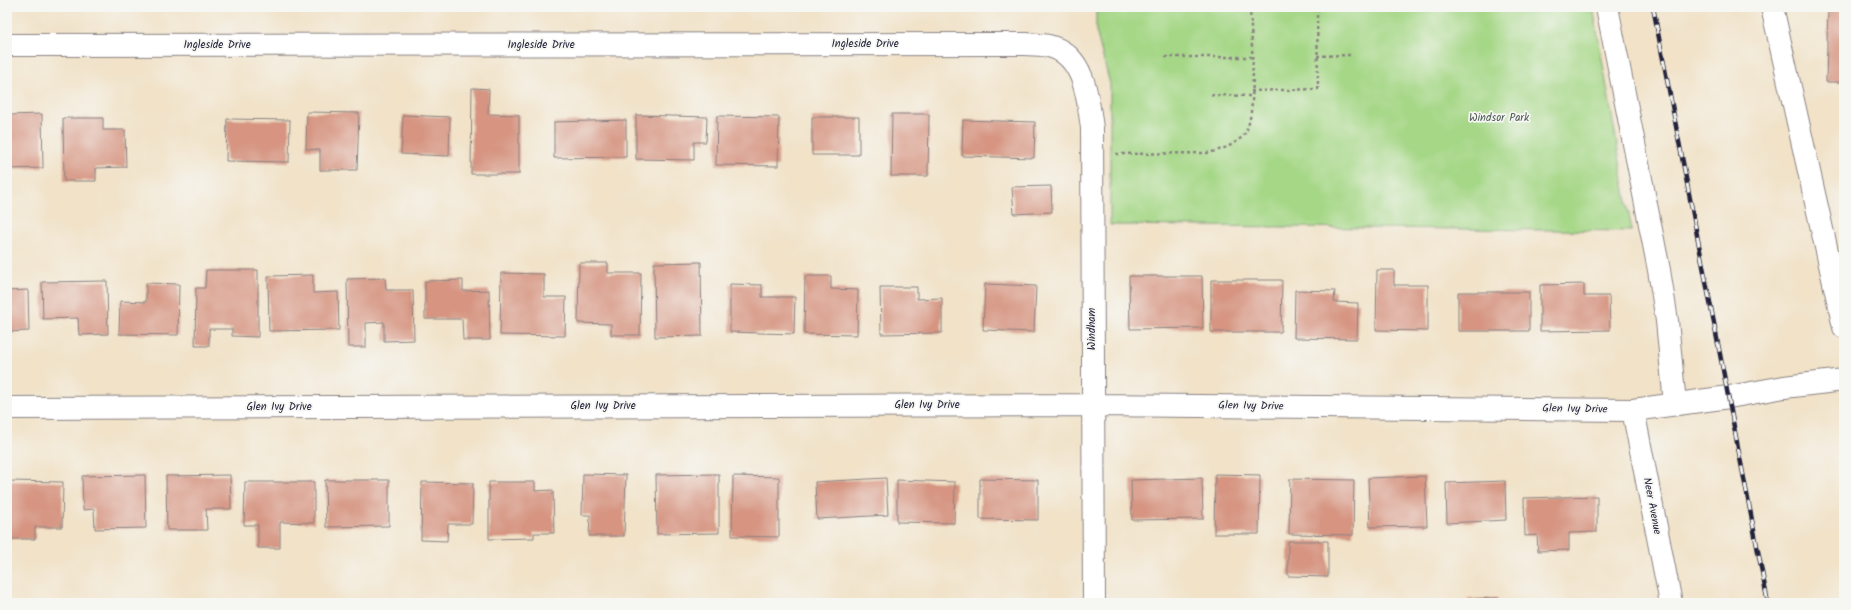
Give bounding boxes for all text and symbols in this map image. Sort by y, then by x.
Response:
street label: Ingleside Drive [831,35,899,53]
street label: Ingleside Drive [183,36,251,54]
street label: Ingleside Drive [507,36,575,54]
park label: Windsor Park [1469,109,1530,127]
street label: Windham [1083,308,1101,350]
street label: Glen Ivy Drive [894,396,960,414]
street label: Glen Ivy Drive [1218,396,1284,416]
street label: Glen Ivy Drive [570,397,636,415]
street label: Glen Ivy Drive [246,398,312,416]
street label: Glen Ivy Drive [1542,399,1608,419]
street label: Neer Avenue [1638,476,1666,536]

